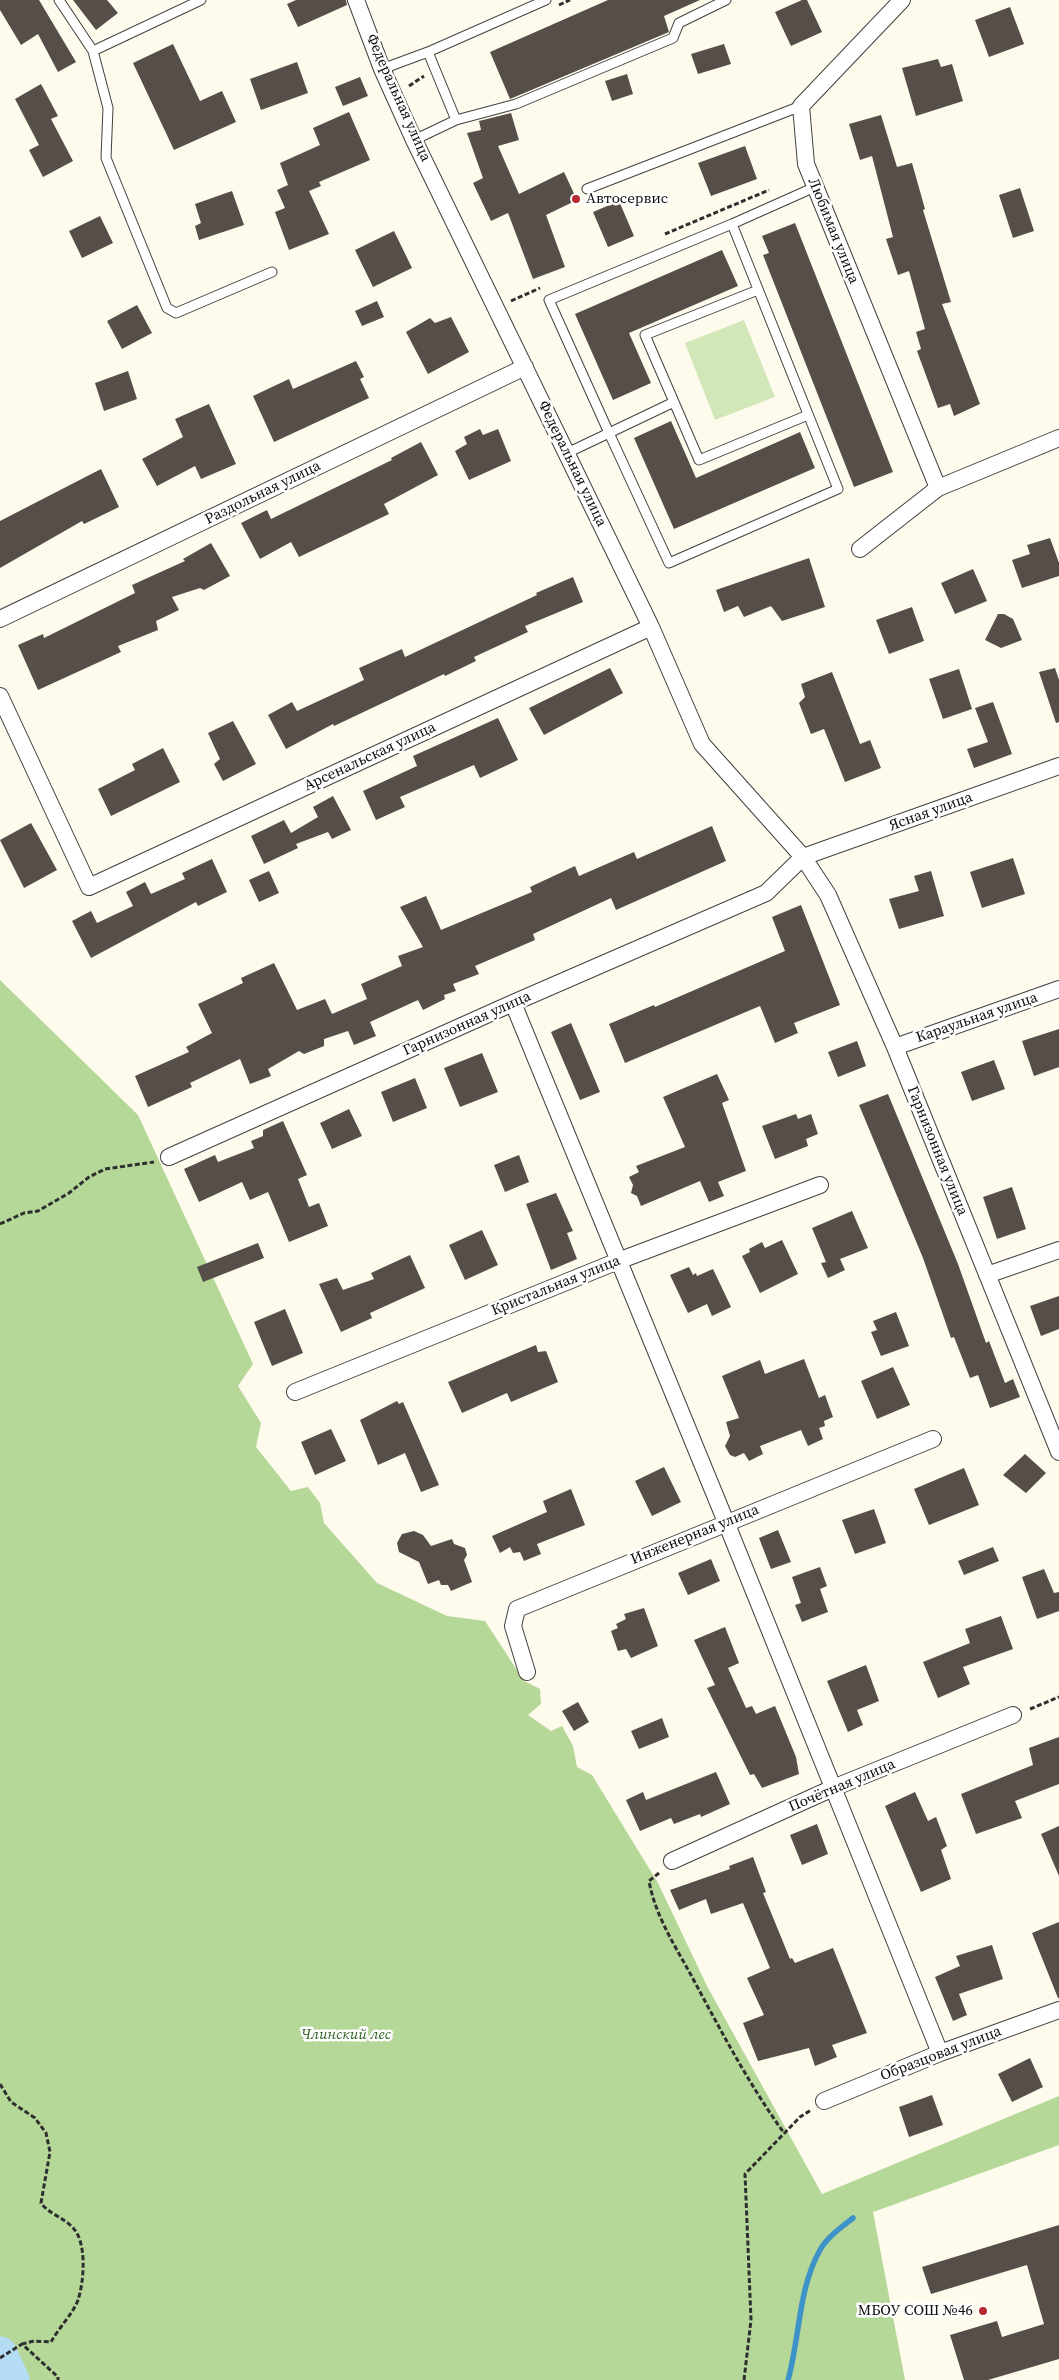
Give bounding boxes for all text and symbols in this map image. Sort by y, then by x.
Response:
street label: Федеральная улица [362,31,434,165]
street label: Любимая улица [804,175,862,287]
place label: Автосервис [586,190,668,208]
marker: Автосервис [570,193,582,205]
street label: Федеральная улица [534,398,610,530]
street label: Раздольная улица [202,457,324,529]
street label: Арсенальская улица [301,719,439,795]
street label: Ясная улица [887,789,975,835]
street label: Гарнизонная улица [400,988,534,1060]
street label: Караульная улица [914,989,1040,1047]
street label: Гарнизонная улица [903,1084,971,1218]
street label: Кристальная улица [489,1252,623,1320]
street label: Инженерная улица [628,1501,762,1569]
street label: Почётная улица [786,1755,898,1817]
street label: Образцовая улица [878,2023,1004,2085]
park label: Члинский лес [301,2026,391,2044]
place label: МБОУ СОШ №46 [858,2302,973,2320]
marker: МБОУ СОШ №46 [977,2305,989,2317]

